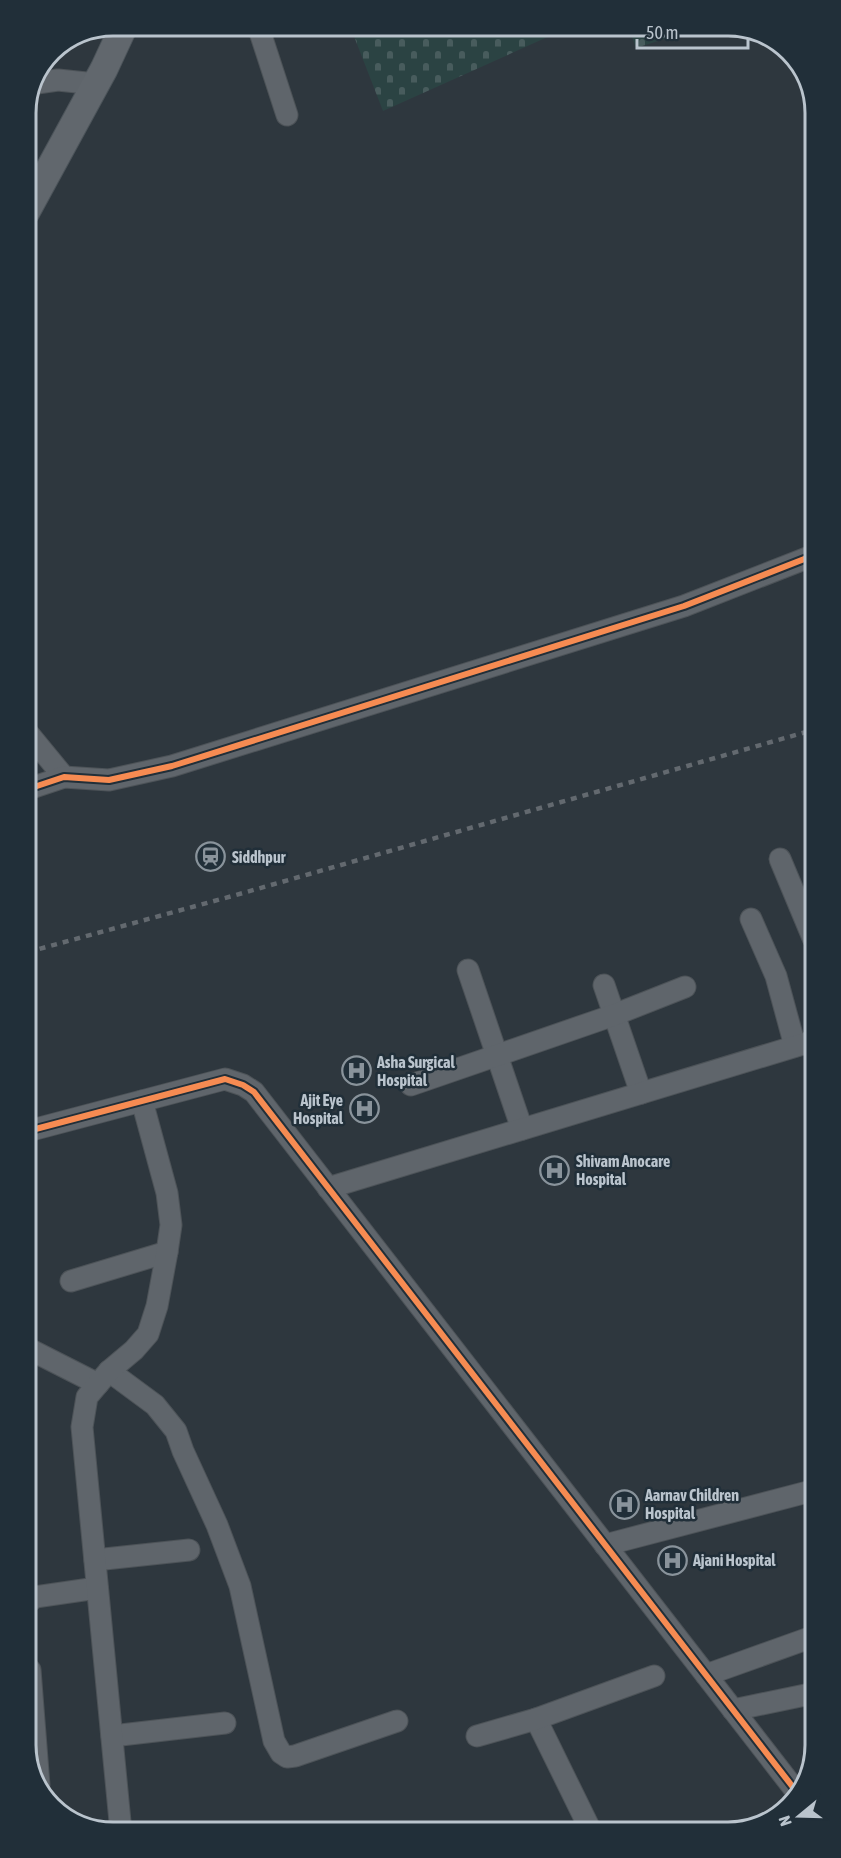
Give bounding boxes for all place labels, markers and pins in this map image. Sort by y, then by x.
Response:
station icon: Siddhpur [195,841,227,873]
place label: Siddhpur [232,848,286,866]
place label: Asha Surgical Hospital [376,1053,455,1089]
hospital icon: Asha Surgical Hospital [340,1055,372,1087]
place label: Ajit Eye Hospital [293,1091,344,1127]
hospital icon: Ajit Eye Hospital [348,1093,380,1125]
place label: Shivam Anocare Hospital [576,1152,670,1188]
hospital icon: Shivam Anocare Hospital [539,1154,571,1186]
place label: Aarnav Children Hospital [644,1486,739,1522]
hospital icon: Aarnav Children Hospital [608,1488,640,1520]
hospital icon: Ajani Hospital [656,1544,688,1576]
place label: Ajani Hospital [692,1551,776,1569]

